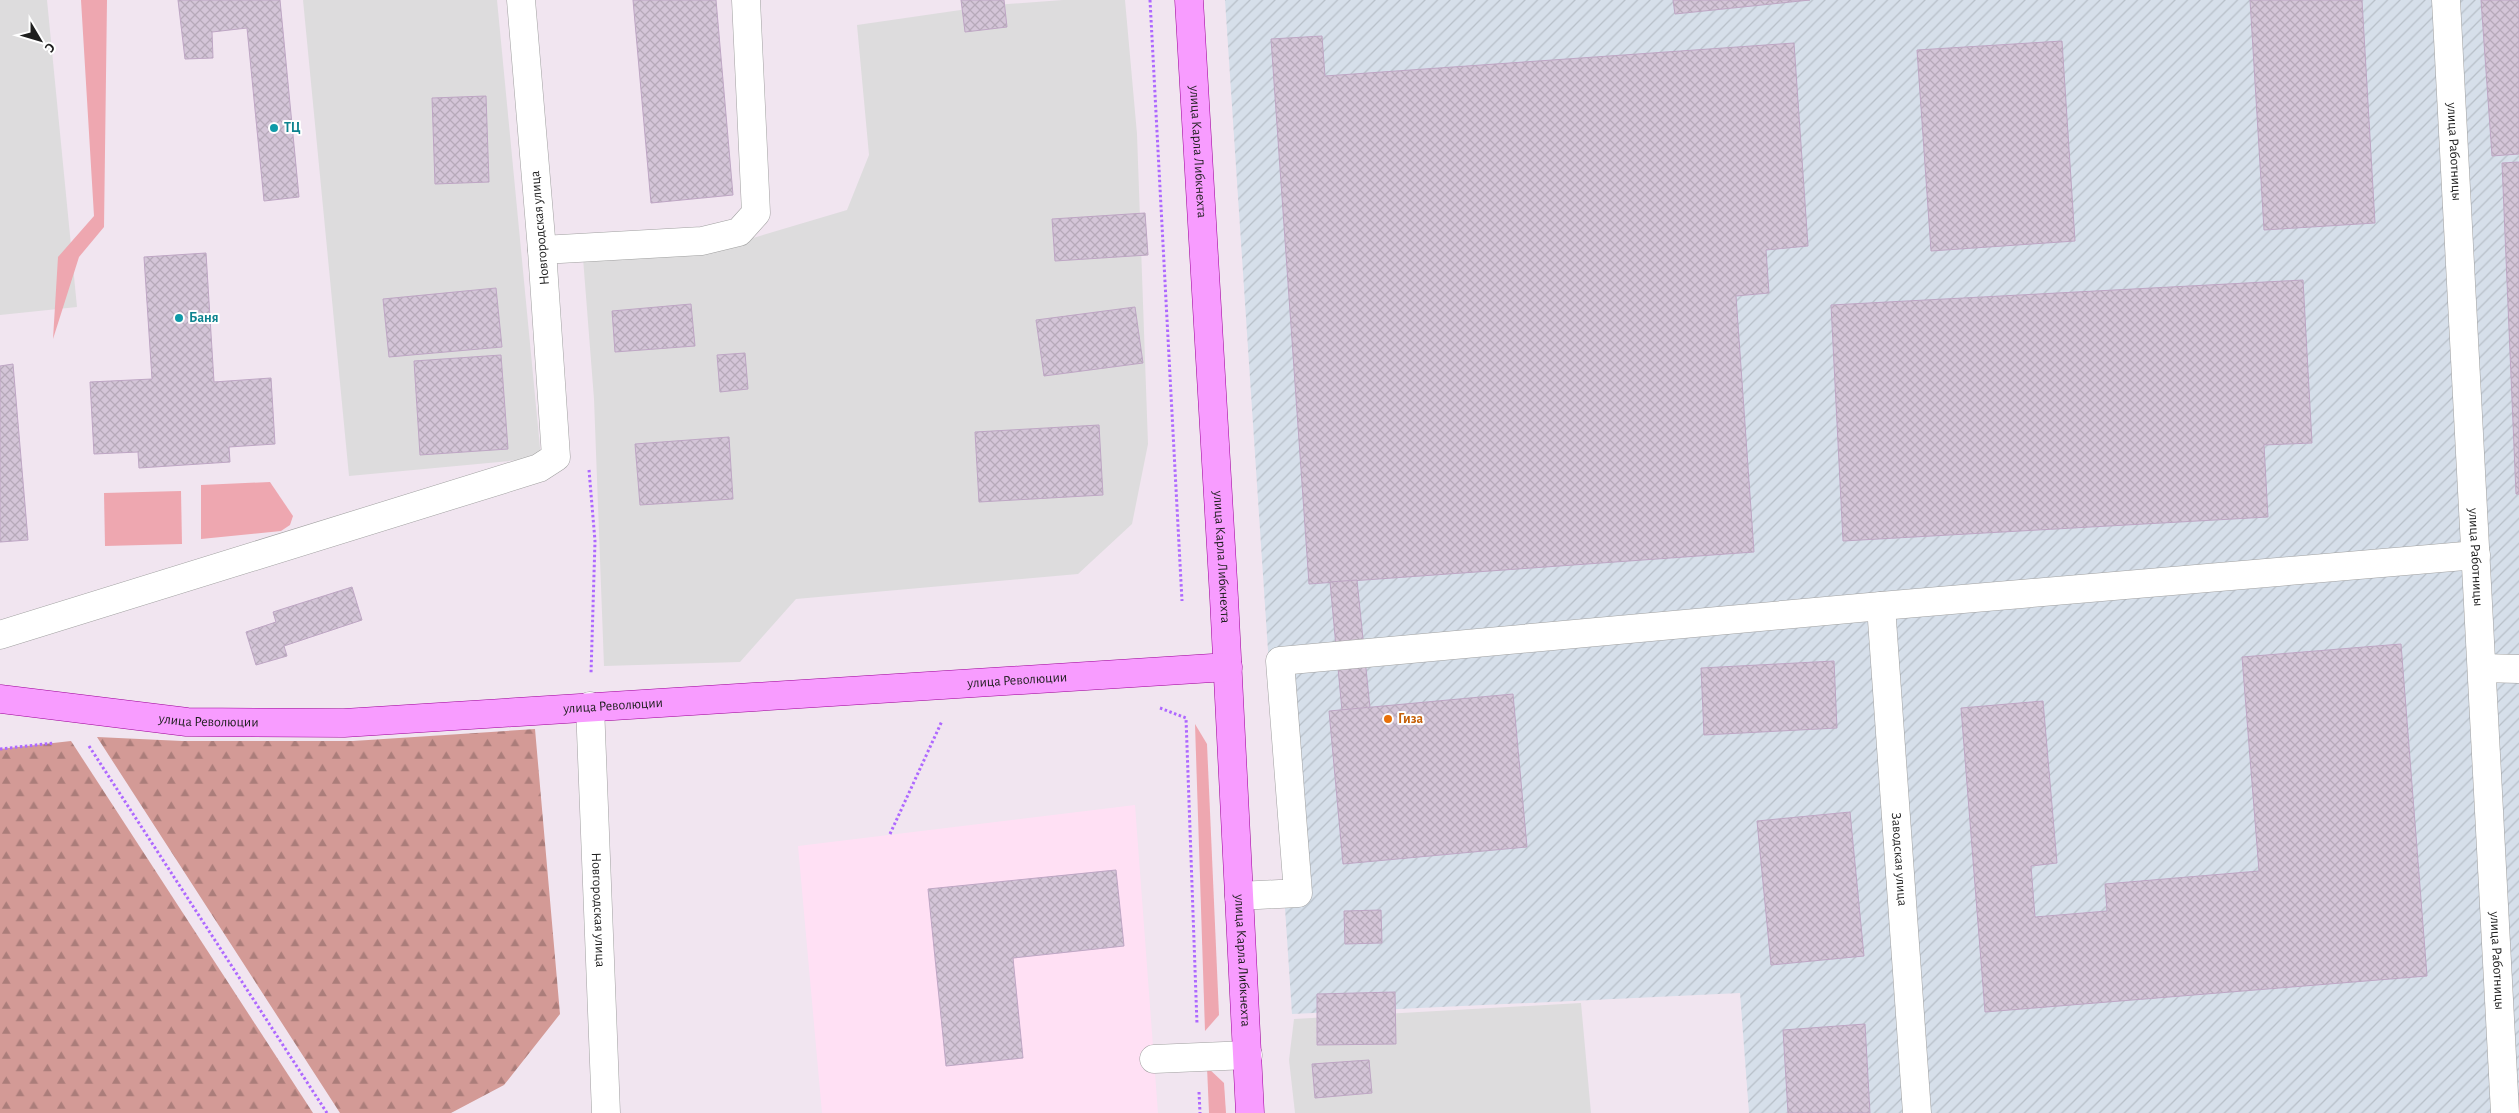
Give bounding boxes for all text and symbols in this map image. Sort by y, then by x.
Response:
north arrow [15,15,65,65]
text: С [41,40,57,55]
street label: улица Карла Либкнехта [1187,84,1209,219]
street label: улица Работницы [2444,101,2464,201]
place label: ТЦ [284,121,301,135]
marker: ТЦ [268,122,280,134]
street label: Новгородская улица [528,170,552,286]
place label: Баня [189,311,218,325]
marker: Баня [173,312,185,324]
street label: улица Карла Либкнехта [1211,489,1232,624]
street label: улица Работницы [2466,507,2485,607]
street label: улица Революции [966,670,1068,691]
street label: улица Революции [562,696,663,716]
street label: улица Революции [157,711,259,729]
place label: Гиза [1398,712,1424,726]
marker: Гиза [1382,713,1394,725]
street label: Заводская улица [1889,812,1909,907]
street label: Новгородская улица [589,852,607,968]
street label: улица Карла Либкнехта [1232,893,1253,1028]
street label: улица Работницы [2487,910,2507,1010]

